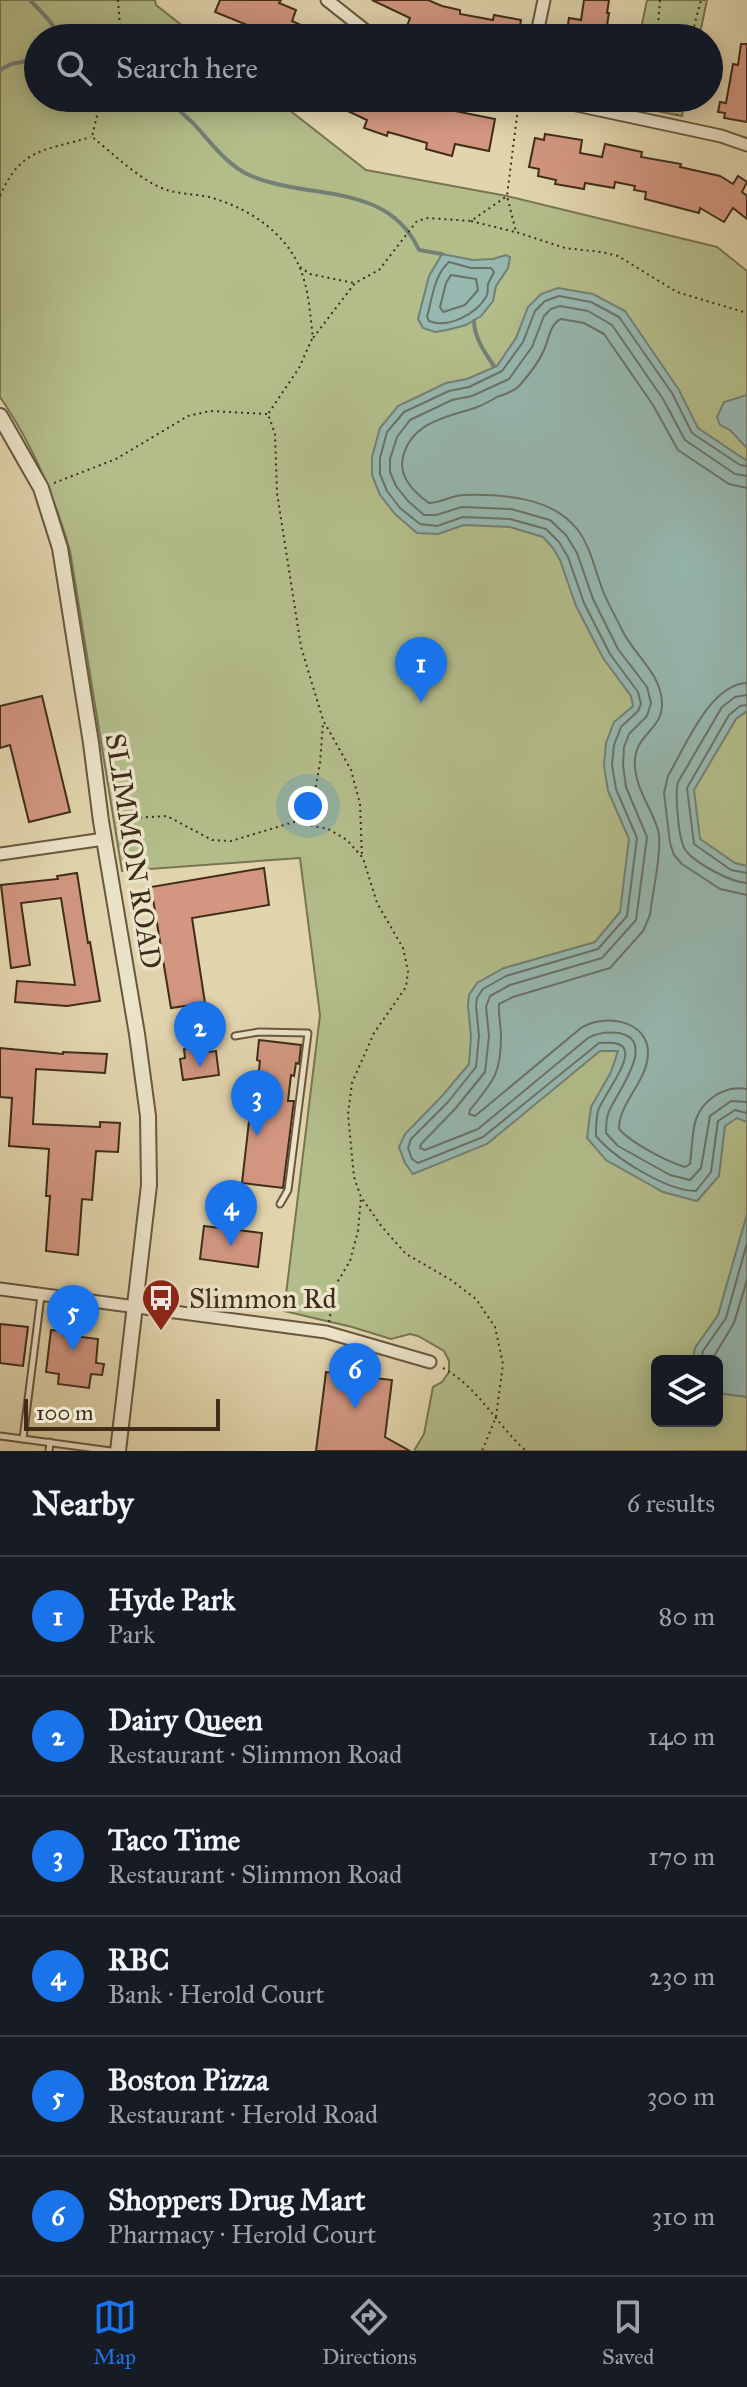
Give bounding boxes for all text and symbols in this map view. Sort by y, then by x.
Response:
search box [24,24,723,112]
icon: search [52,46,96,90]
text: Search here [116,50,258,86]
pin: 1 [395,637,447,703]
street label: SLIMMON ROAD [98,731,169,971]
your location [288,786,328,826]
pin: 2 [174,1001,226,1067]
pin: 3 [231,1070,283,1136]
pin: 4 [205,1180,257,1246]
bus stop icon: Slimmon Rd [140,1277,182,1332]
place label: Slimmon Rd [189,1281,336,1316]
pin: 5 [47,1285,99,1351]
pin: 6 [329,1343,381,1409]
map controls [651,1355,723,1427]
button: layers [651,1355,723,1427]
scale bar [24,1395,220,1431]
text: 100 m [36,1399,93,1426]
text: Nearby [32,1483,134,1524]
text: 6 results [627,1487,715,1519]
text: Hyde Park [108,1582,235,1618]
text: 1 [53,1600,63,1632]
text: 80 m [659,1600,715,1632]
text: Park [108,1618,155,1650]
text: Dairy Queen [108,1702,263,1738]
text: 2 [52,1720,64,1752]
text: 140 m [648,1720,715,1752]
text: Restaurant · Slimmon Road [108,1738,402,1770]
text: Taco Time [108,1822,240,1858]
text: 3 [53,1840,63,1872]
text: 170 m [648,1840,715,1872]
text: Restaurant · Slimmon Road [108,1858,402,1890]
text: RBC [108,1942,169,1978]
text: 4 [51,1960,65,1992]
text: 230 m [649,1960,715,1992]
text: Bank · Herold Court [108,1978,324,2010]
text: Boston Pizza [108,2062,269,2098]
text: 5 [52,2080,64,2112]
text: 300 m [647,2080,715,2112]
text: Restaurant · Herold Road [108,2098,378,2130]
text: Shoppers Drug Mart [108,2182,365,2218]
text: 6 [51,2200,65,2232]
text: 310 m [652,2200,715,2232]
text: Pharmacy · Herold Court [108,2218,376,2250]
tab: Map [93,2295,137,2370]
tab: Directions [322,2295,417,2370]
tab: Saved [602,2295,654,2370]

